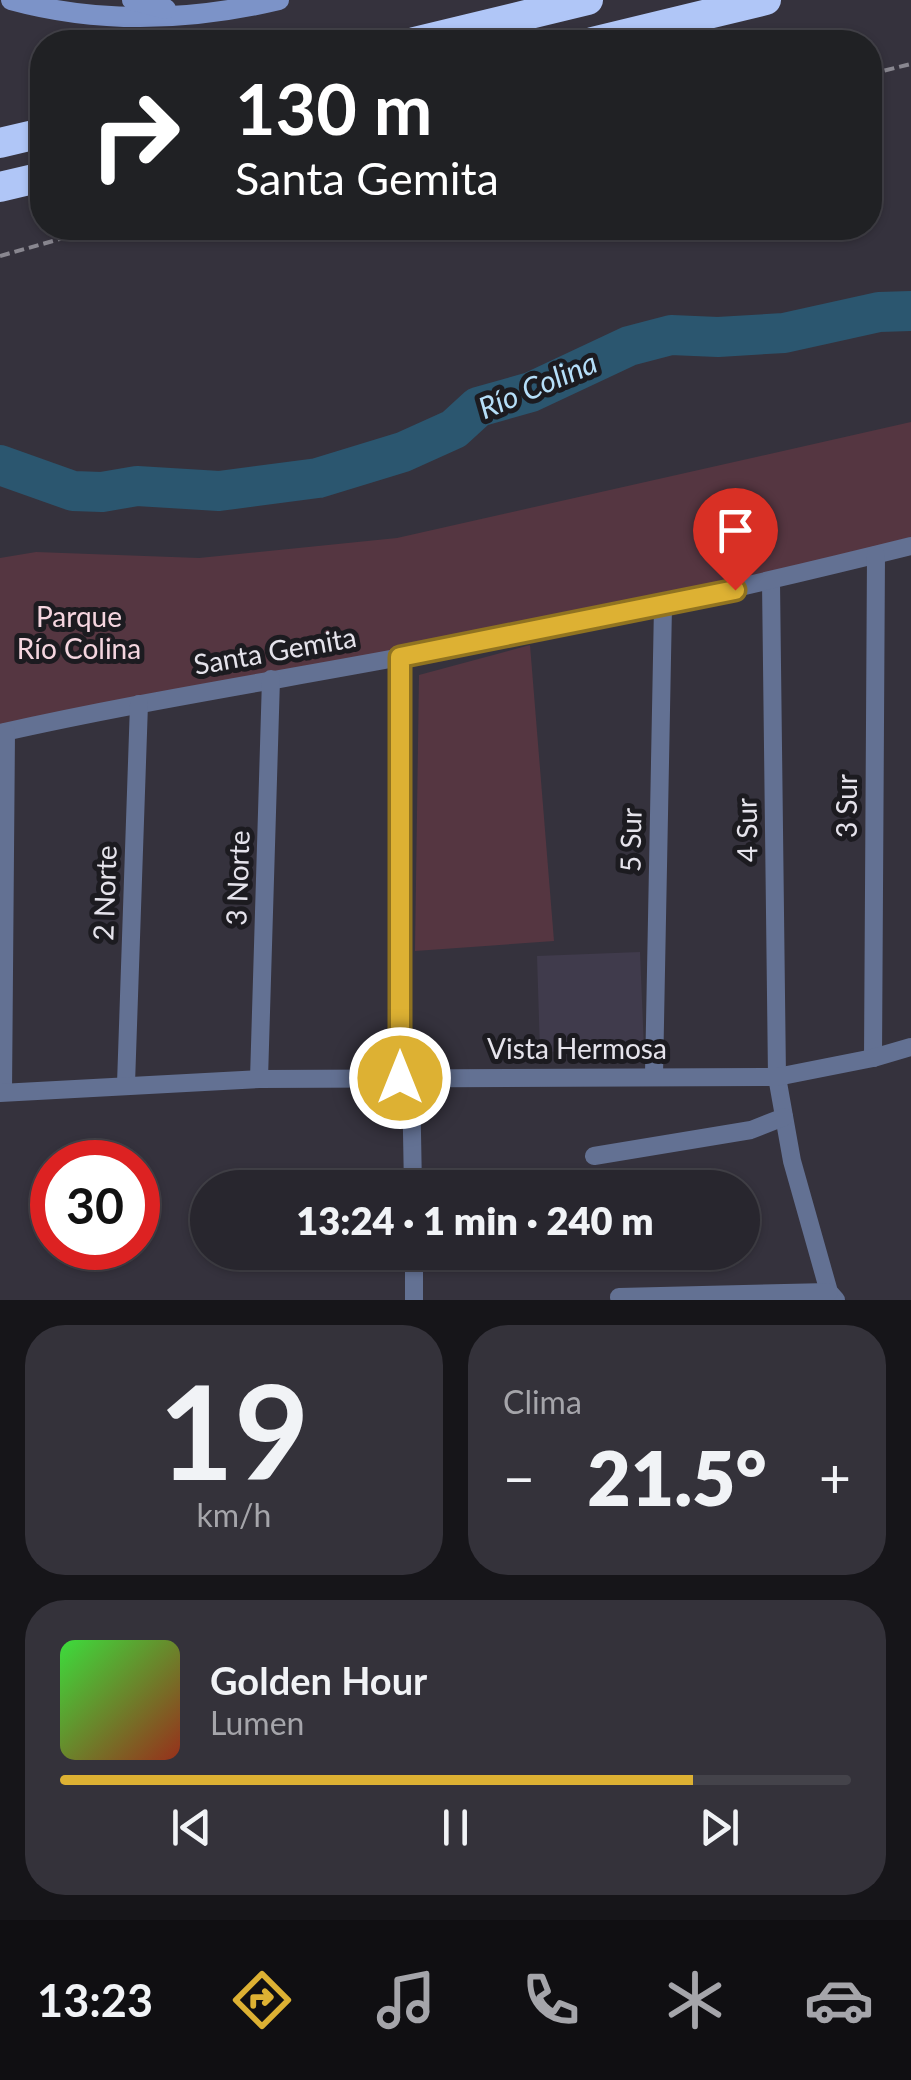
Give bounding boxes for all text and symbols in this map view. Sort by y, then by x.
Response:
text: 130 m [235,66,432,150]
icon: right [70,70,200,200]
text: Santa Gemita [235,151,499,205]
water label: Río Colina [472,343,602,425]
pin [693,488,778,591]
icon: arrive [708,503,763,558]
park label: Parque Río Colina [17,599,141,665]
street label: Santa Gemita [191,619,359,681]
street label: 3 Sur [829,774,863,838]
street label: 4 Sur [728,798,764,862]
street label: 5 Sur [612,808,648,872]
street label: 3 Norte [218,830,256,926]
street label: 2 Norte [85,845,123,941]
position arrow [348,1026,452,1130]
street label: Vista Hermosa [487,1031,667,1065]
speed limit sign: 30 [30,1140,160,1270]
text: 13:24 · 1 min · 240 m [296,1197,654,1243]
text: 19 [159,1352,309,1508]
text: Clima [503,1382,582,1421]
text: 21.5° [587,1432,767,1522]
text: − [503,1444,535,1510]
text: + [819,1444,851,1510]
text: km/h [197,1495,271,1534]
text: Golden Hour [210,1657,427,1703]
text: Lumen [210,1703,304,1742]
icon: previous [164,1800,219,1855]
icon: pause [428,1800,483,1855]
icon: next [692,1800,747,1855]
icon: directions [227,1965,297,2035]
icon: music [371,1965,441,2035]
icon: phone [516,1965,586,2035]
icon: climate [660,1965,730,2035]
icon: car [804,1965,874,2035]
text: 13:23 [37,1973,153,2027]

